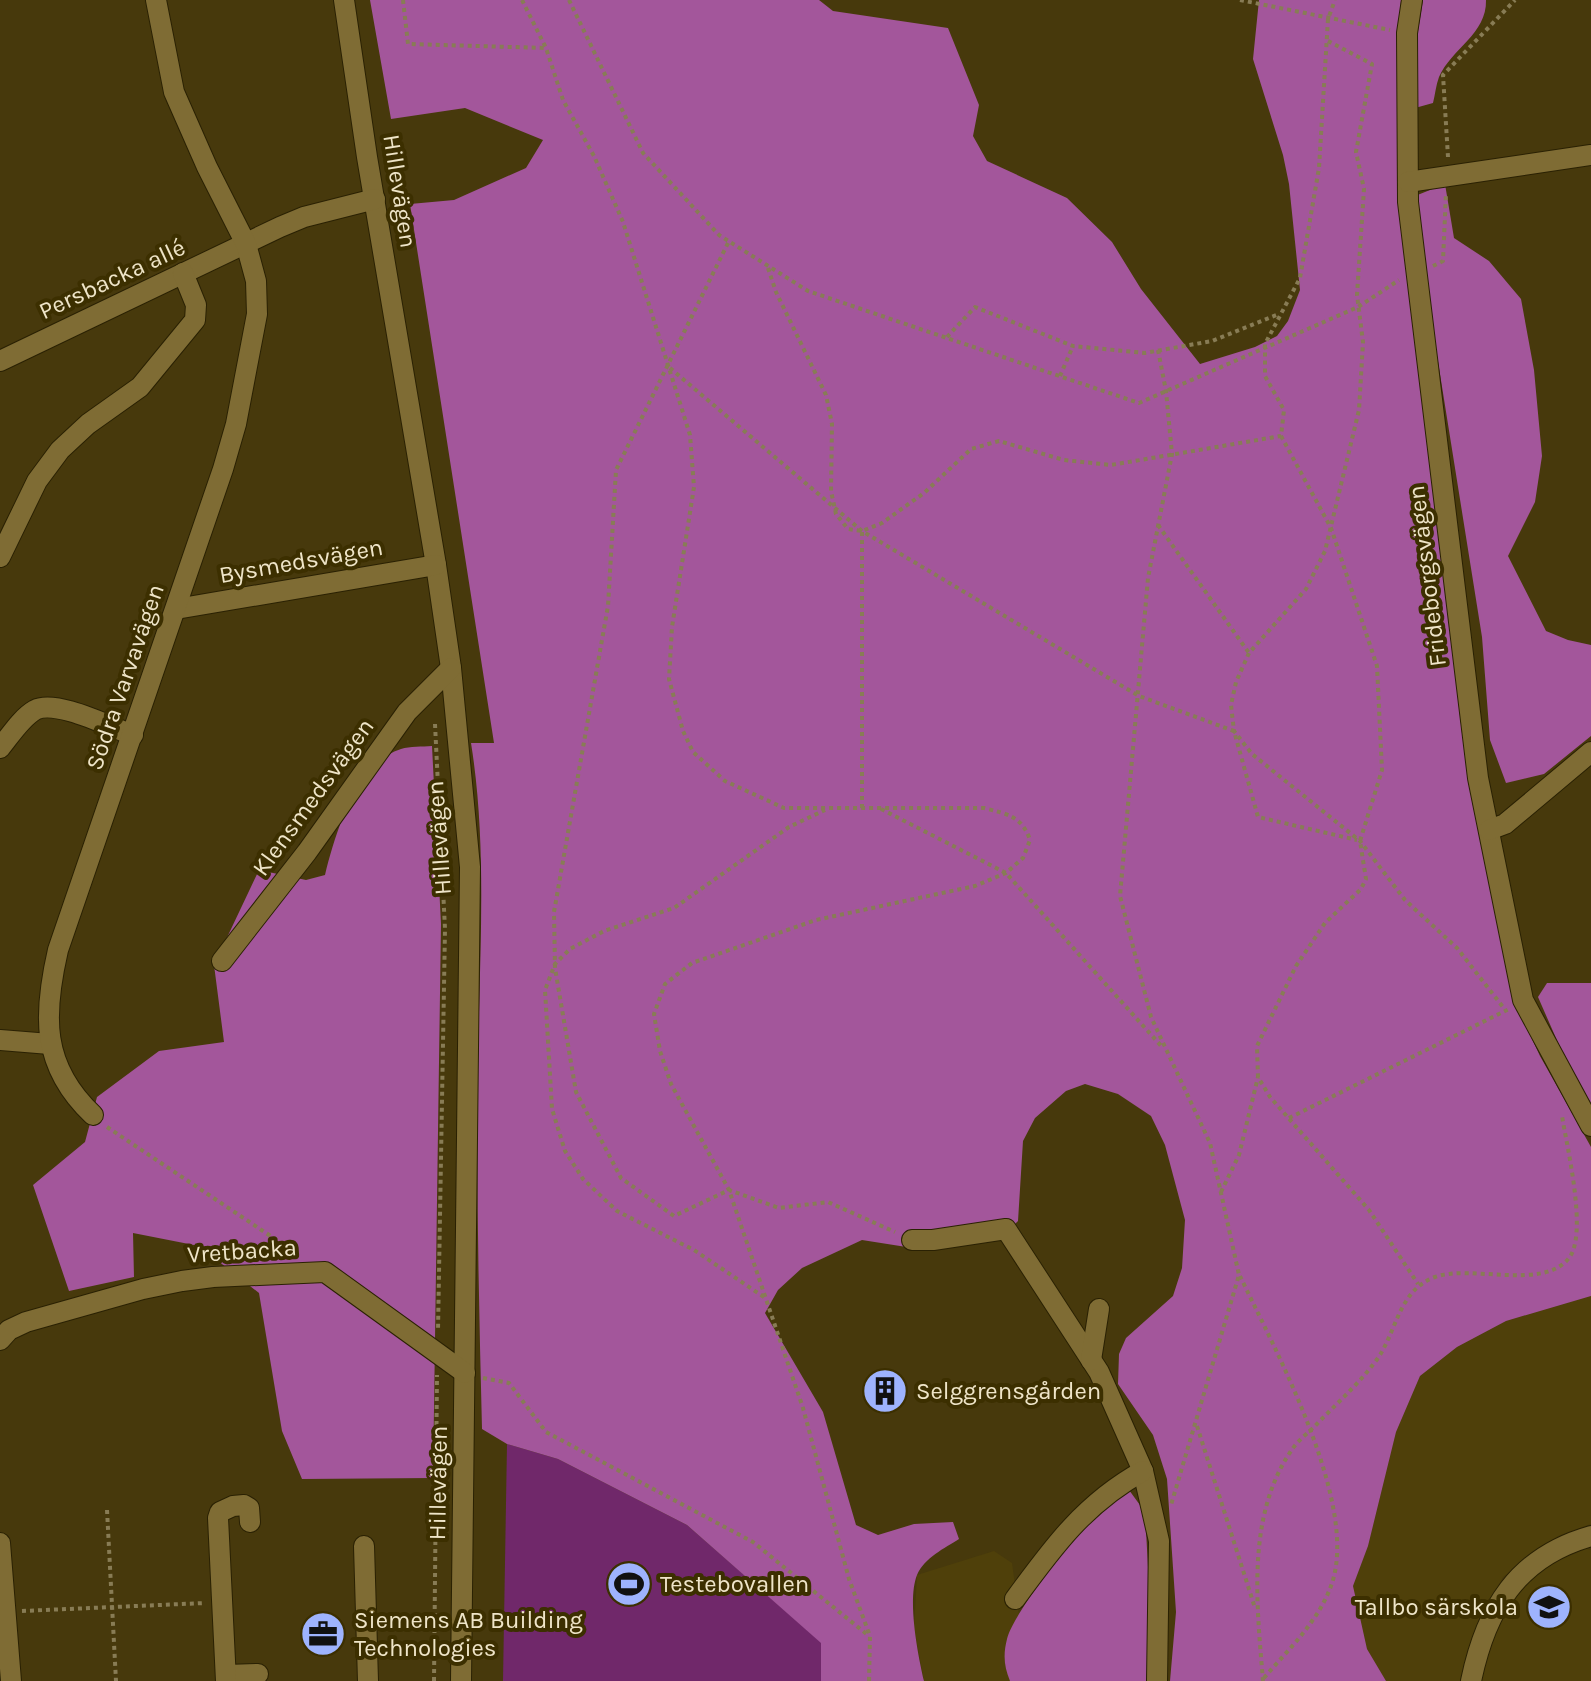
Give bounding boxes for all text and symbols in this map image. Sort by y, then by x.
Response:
street label: Hillevägen [377,132,423,250]
street label: Persbacka allé [34,233,190,325]
street label: Frideborgsvägen [1402,484,1452,668]
street label: Bysmedsvägen [217,533,385,589]
street label: Södra Varvavägen [80,580,170,774]
street label: Klensmedsvägen [246,713,380,881]
street label: Hillevägen [421,780,457,896]
street label: Vretbacka [186,1233,298,1269]
building icon: Selggrensgården [861,1367,909,1415]
place label: Selggrensgården [916,1377,1101,1405]
street label: Hillevägen [423,1425,453,1541]
sports icon: Testebovallen [605,1560,653,1608]
place label: Testebovallen [660,1570,809,1598]
school or university icon: Tallbo särskola [1525,1583,1573,1631]
place label: Tallbo särskola [1355,1593,1518,1621]
place label: Siemens AB Building Technologies [354,1606,583,1662]
office icon: Siemens AB Building Technologies [299,1610,347,1658]

